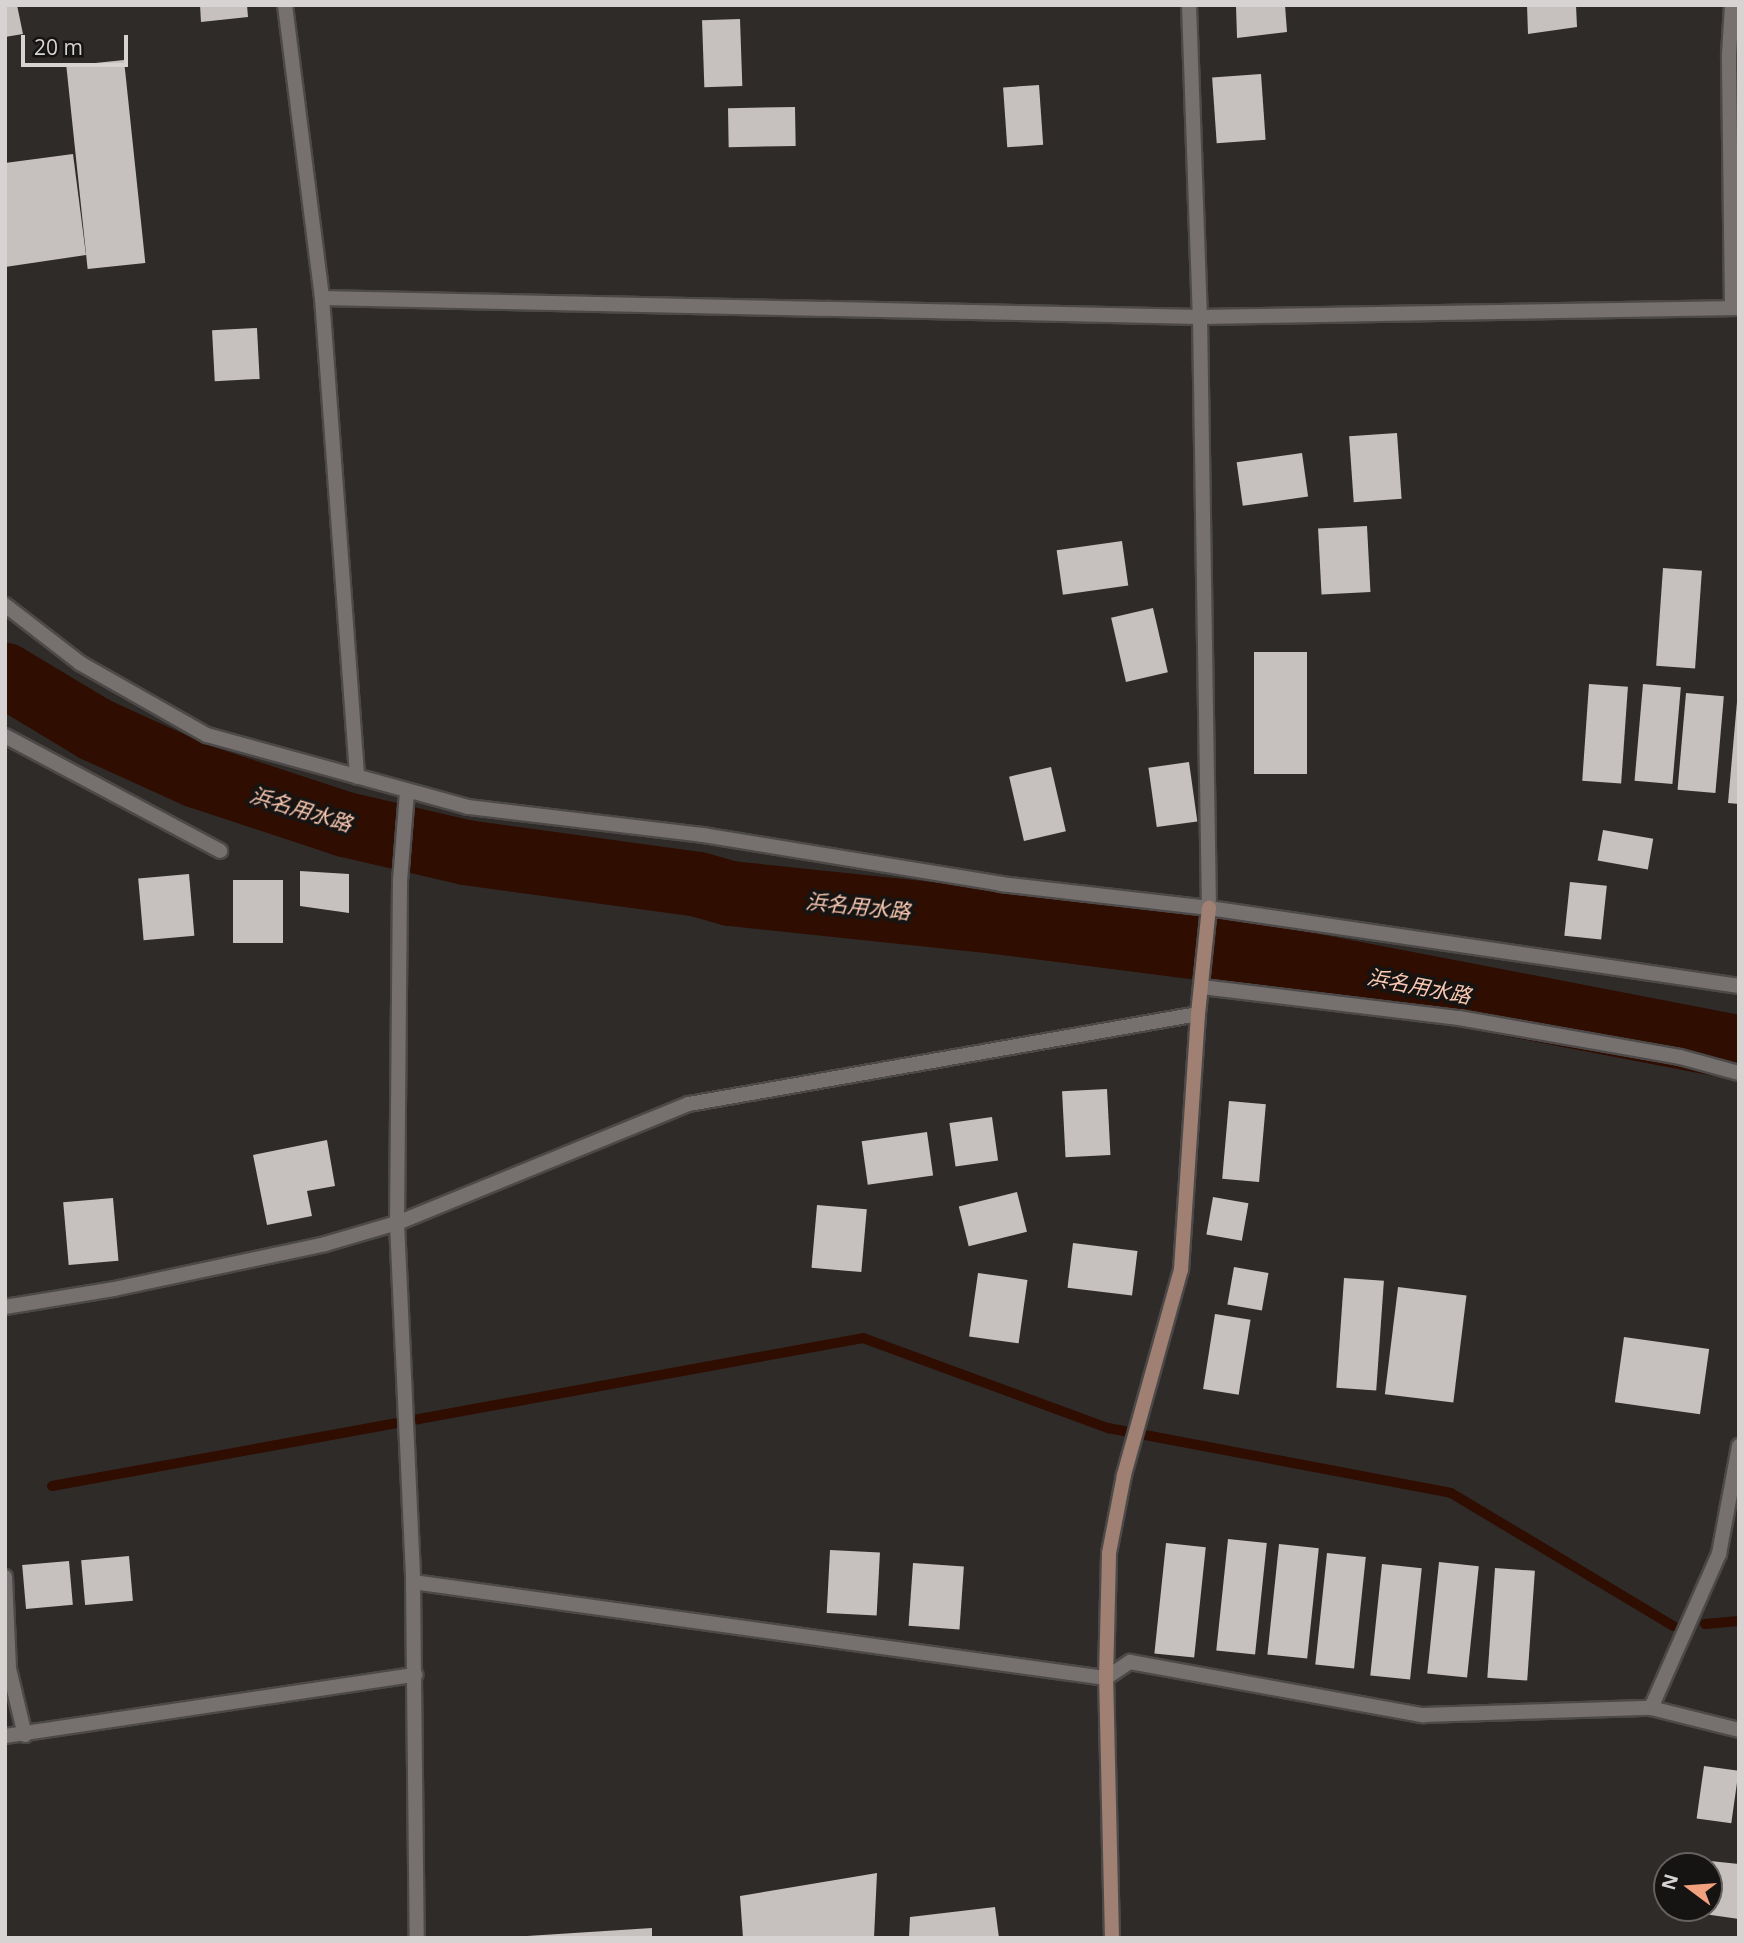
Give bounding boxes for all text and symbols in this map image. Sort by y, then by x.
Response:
scale bar [24,21,131,65]
text: 20 m [34,33,83,61]
water label: 浜名用水路 [247,782,355,836]
water label: 浜名用水路 [804,888,912,924]
water label: 浜名用水路 [1365,964,1473,1008]
north arrow [1653,1852,1723,1922]
text: N [1655,1871,1684,1893]

